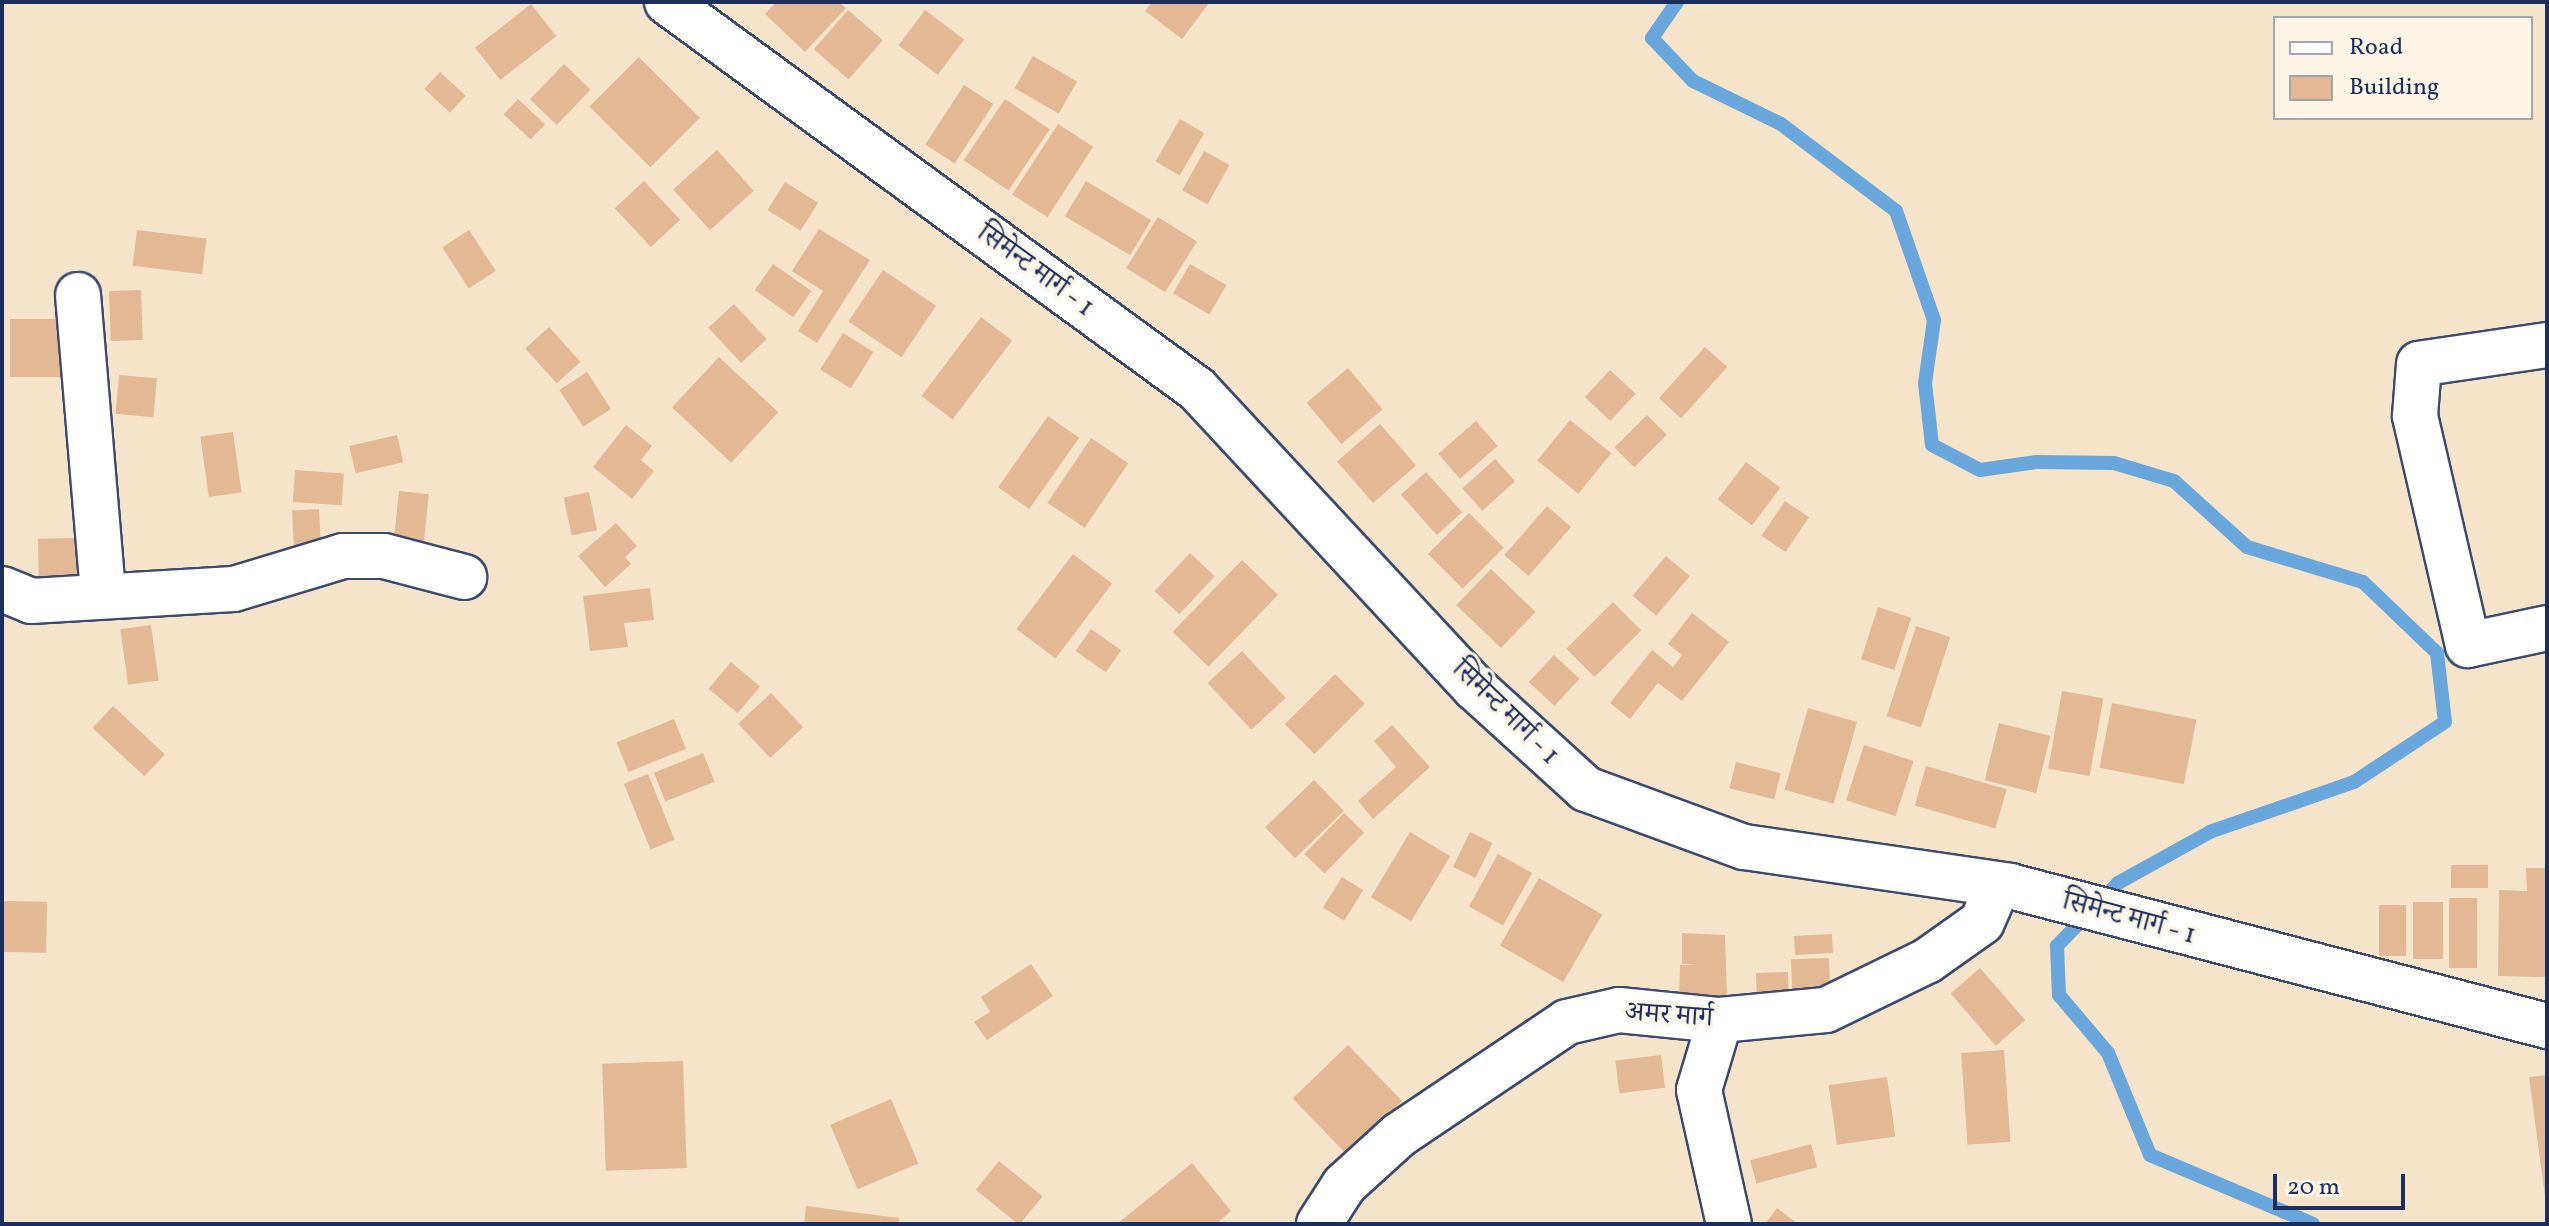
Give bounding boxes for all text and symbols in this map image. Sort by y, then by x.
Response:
legend [2273,16,2533,120]
text: Road [2349,31,2403,65]
text: Building [2349,71,2439,105]
street label: सिमेन्ट मार्ग - 1 [969,217,1101,325]
street label: सिमेन्ट मार्ग - 1 [1444,653,1566,773]
street label: सिमेन्ट मार्ग - 1 [2058,885,2200,953]
street label: अमर मार्ग [1624,996,1714,1036]
scale bar [2277,1158,2409,1208]
text: 20 m [2287,1171,2340,1205]

